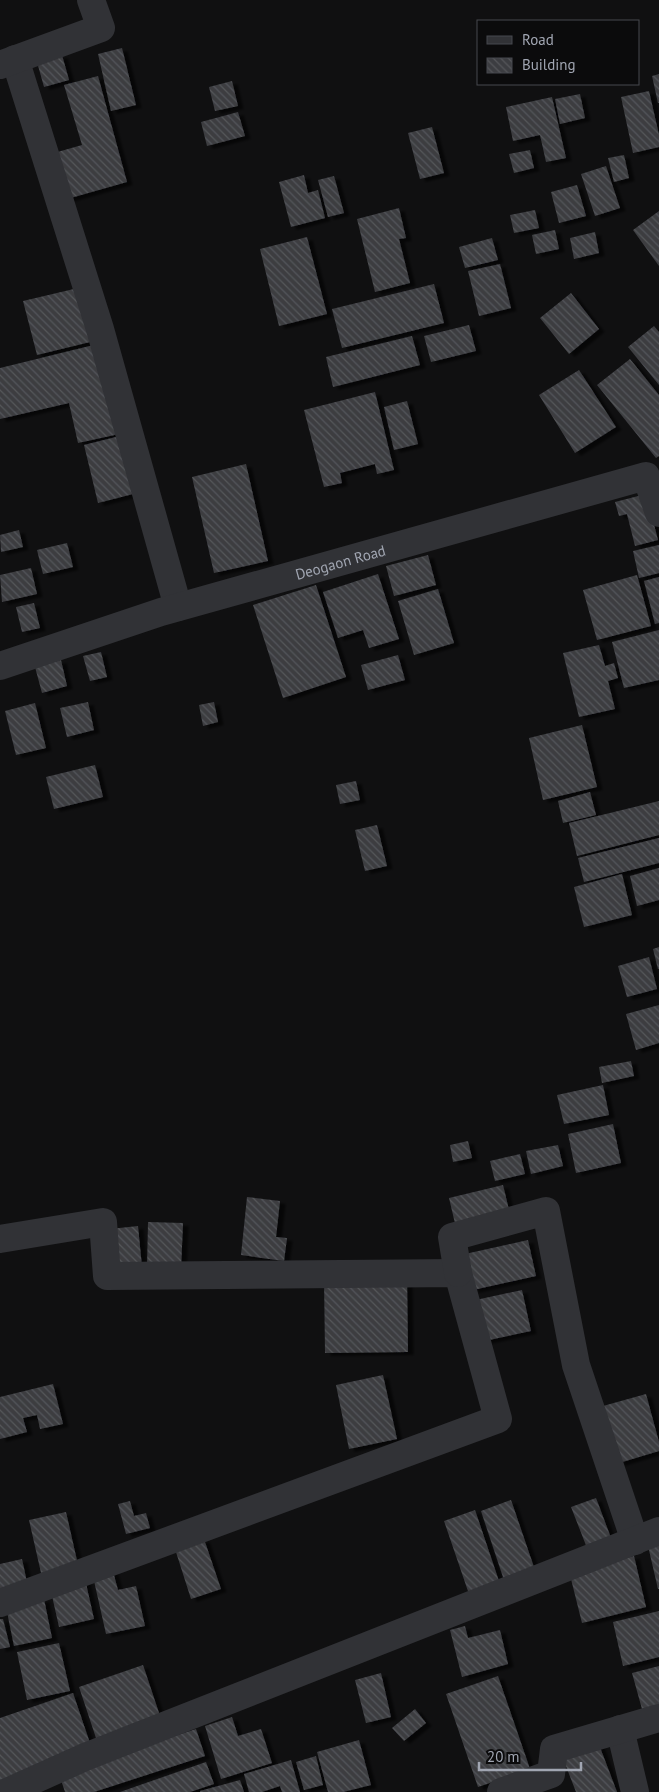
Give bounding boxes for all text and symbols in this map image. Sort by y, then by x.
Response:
legend [477,20,639,85]
text: Road [522,30,554,49]
text: Building [522,55,576,74]
street label: Deogaon Road [293,540,388,583]
scale bar [479,1740,582,1772]
text: 20 m [487,1747,520,1766]

